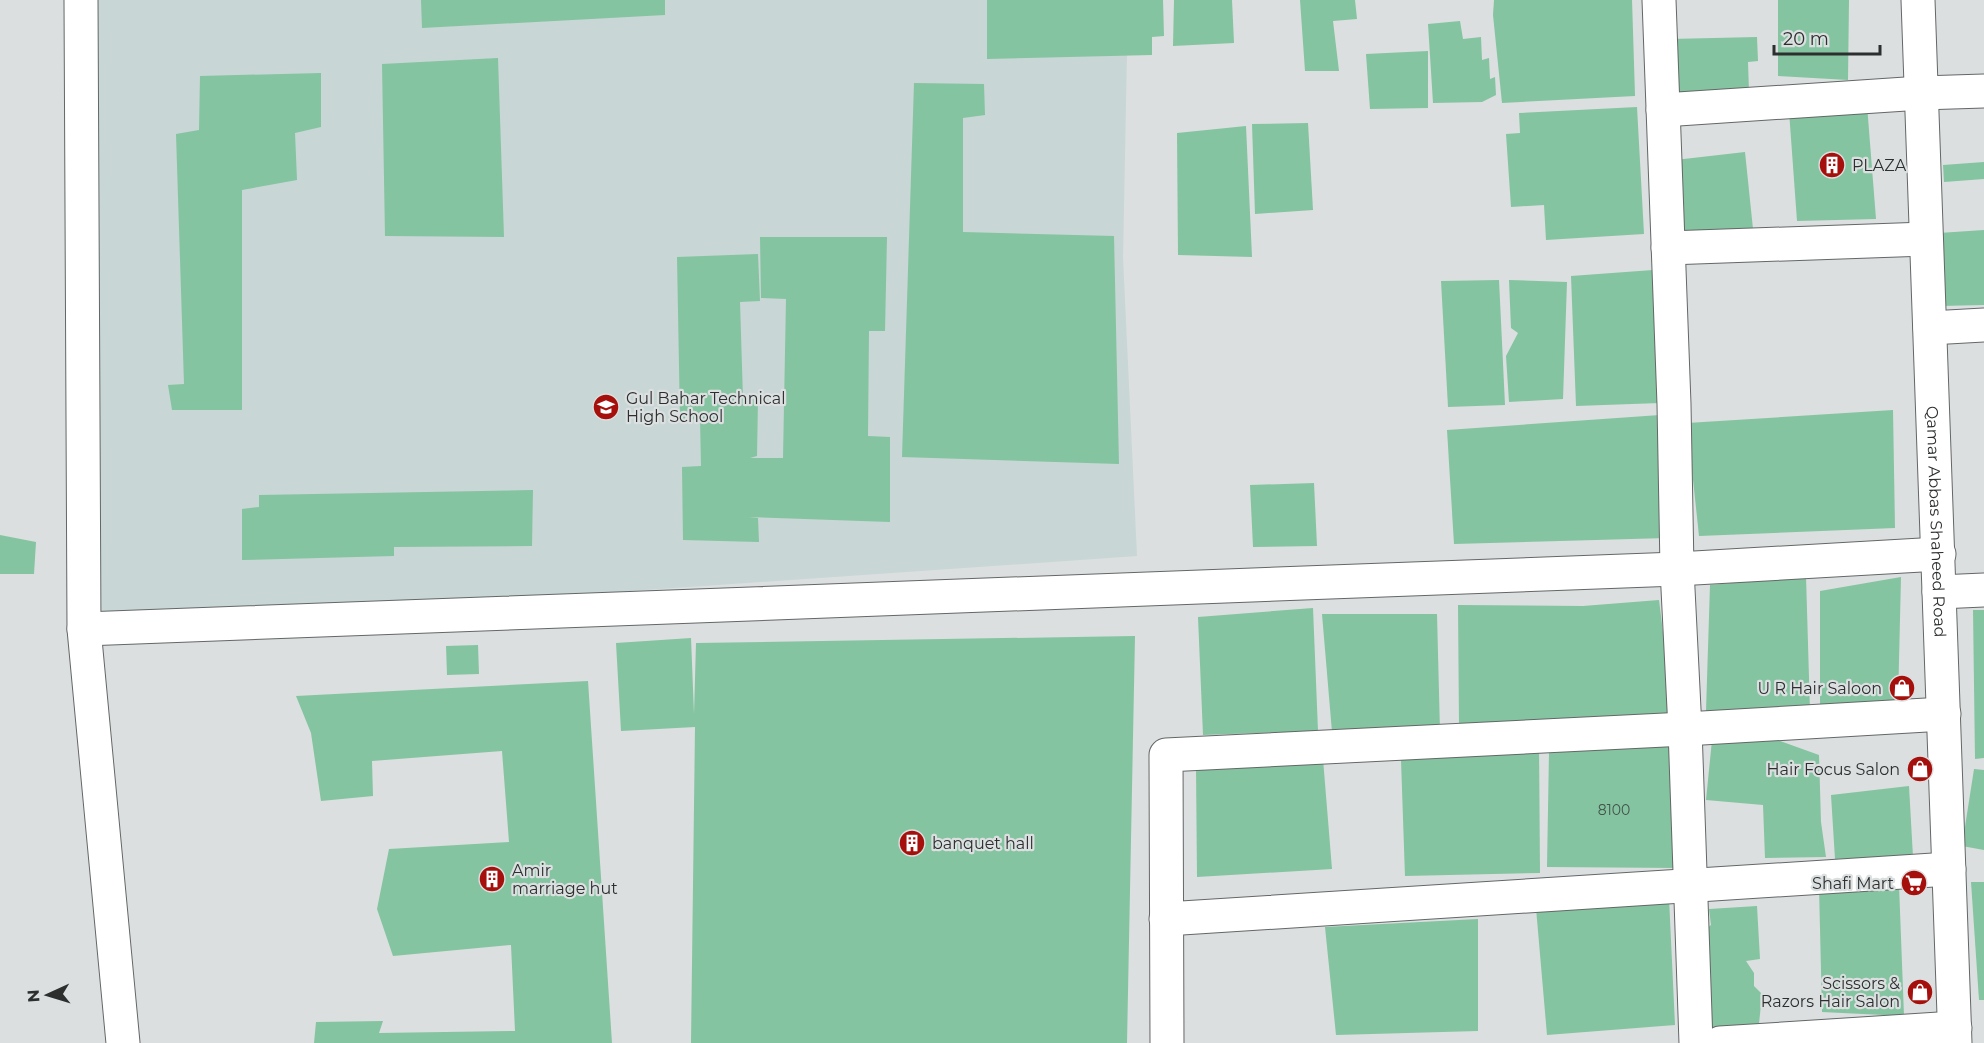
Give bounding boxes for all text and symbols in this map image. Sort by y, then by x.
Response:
scale bar [1774,18,1880,56]
text: 20 m [1783,28,1829,50]
building icon: PLAZA [1817,150,1847,180]
place label: PLAZA [1852,156,1907,175]
place label: Gul Bahar Technical High School [626,389,786,426]
school or university icon: Gul Bahar Technical High School [591,392,621,422]
street label: Qamar Abbas Shaheed Road [1922,406,1950,638]
shop icon: U R Hair Saloon [1887,673,1917,703]
place label: U R Hair Saloon [1758,679,1882,698]
shop icon: Hair Focus Salon [1905,754,1935,784]
place label: Hair Focus Salon [1767,760,1900,779]
house number: 8100 [1598,801,1630,819]
building icon: banquet hall [897,828,927,858]
place label: banquet hall [932,834,1034,853]
place label: Amir marriage hut [512,861,618,898]
building icon: Amir marriage hut [477,864,507,894]
supermarket icon: Shafi Mart [1899,868,1929,898]
place label: Shafi Mart [1812,874,1895,893]
north arrow [18,965,78,1025]
place label: Scissors & Razors Hair Salon [1761,974,1900,1011]
shop icon: Scissors & Razors Hair Salon [1905,977,1935,1007]
text: N [24,989,43,1003]

